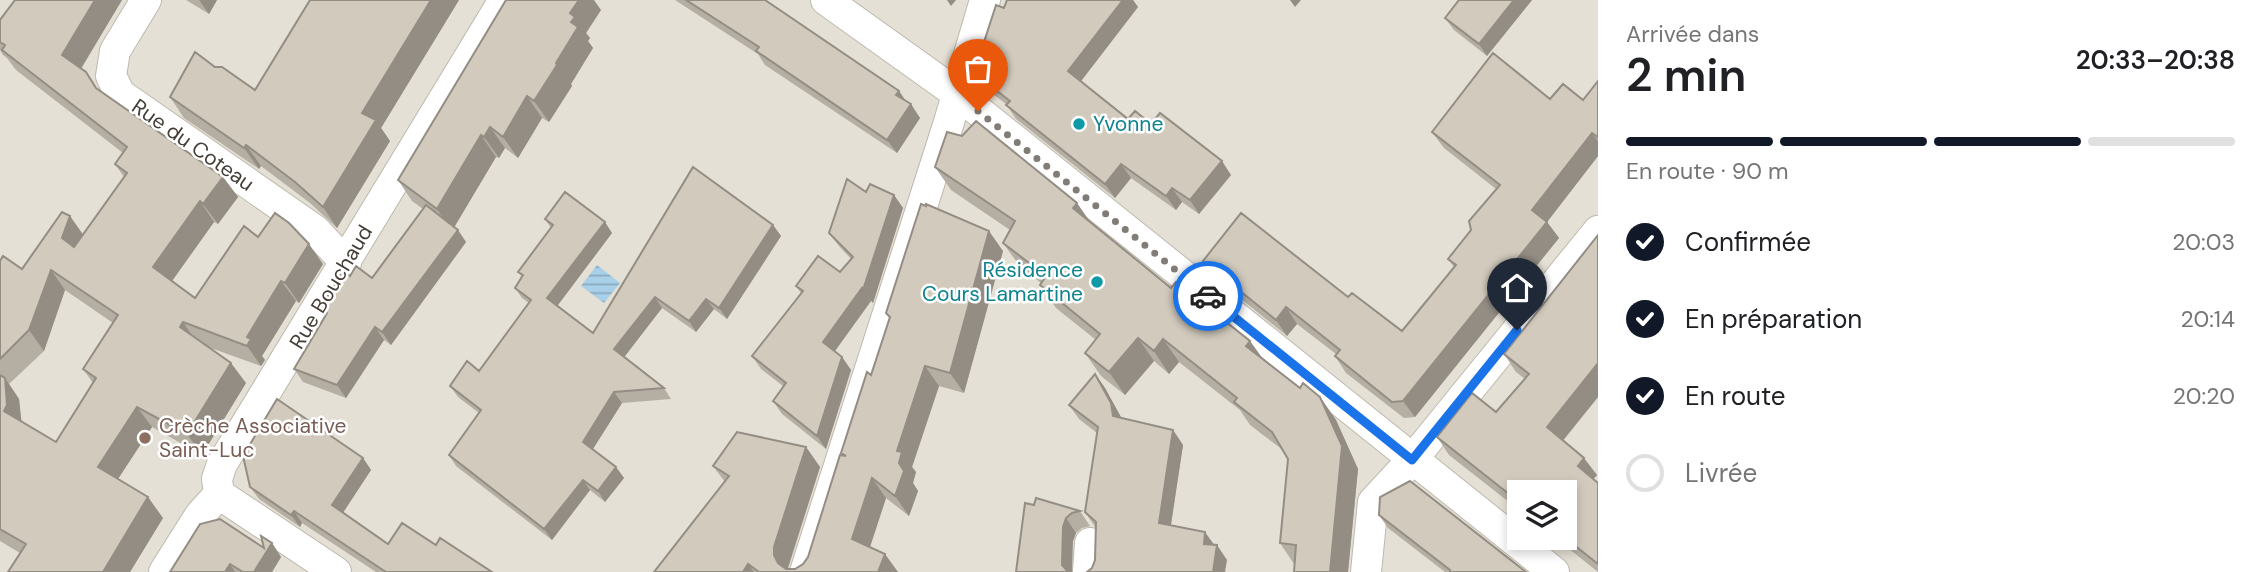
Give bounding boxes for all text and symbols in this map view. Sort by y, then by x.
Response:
text: Arrivée dans [1626,19,1759,49]
pin [948,39,1008,111]
text: 20:33–20:38 [2076,43,2235,77]
text: 2 min [1626,45,1746,105]
icon: bag [959,50,997,88]
street label: Rue du Coteau [126,92,260,198]
place label: Yvonne [1093,110,1163,138]
marker: Yvonne [1071,116,1087,132]
text: En route · 90 m [1626,156,1789,186]
street label: Rue Bouchaud [283,220,379,354]
icon: check [1626,223,1664,261]
text: Confirmée [1685,225,1811,259]
text: 20:03 [2172,227,2235,257]
place label: Résidence Cours Lamartine [922,256,1083,308]
pin [1487,258,1547,330]
courier [1173,261,1243,331]
icon: home [1498,269,1536,307]
marker: Résidence Cours Lamartine [1089,274,1105,290]
icon: car [1189,277,1227,315]
icon: check [1626,300,1664,338]
text: En préparation [1685,302,1862,336]
text: 20:14 [2180,304,2235,334]
icon: check [1626,377,1664,415]
text: En route [1685,379,1786,413]
text: 20:20 [2173,381,2235,411]
place label: Crèche Associative Saint-Luc [159,412,346,464]
marker: Crèche Associative Saint-Luc [137,430,153,446]
text: Livrée [1685,456,1757,490]
map controls [1507,480,1577,550]
button: layers [1507,480,1577,550]

